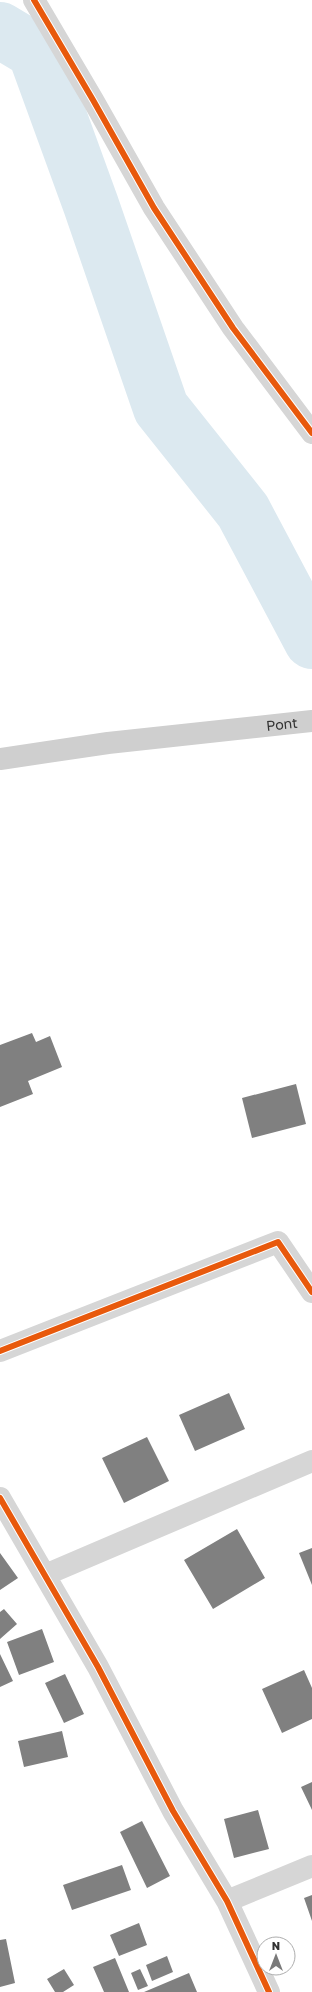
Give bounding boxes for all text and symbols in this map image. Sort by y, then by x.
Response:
street label: Pont [265,714,298,734]
north arrow [256,1936,296,1976]
text: N [272,1939,280,1952]

